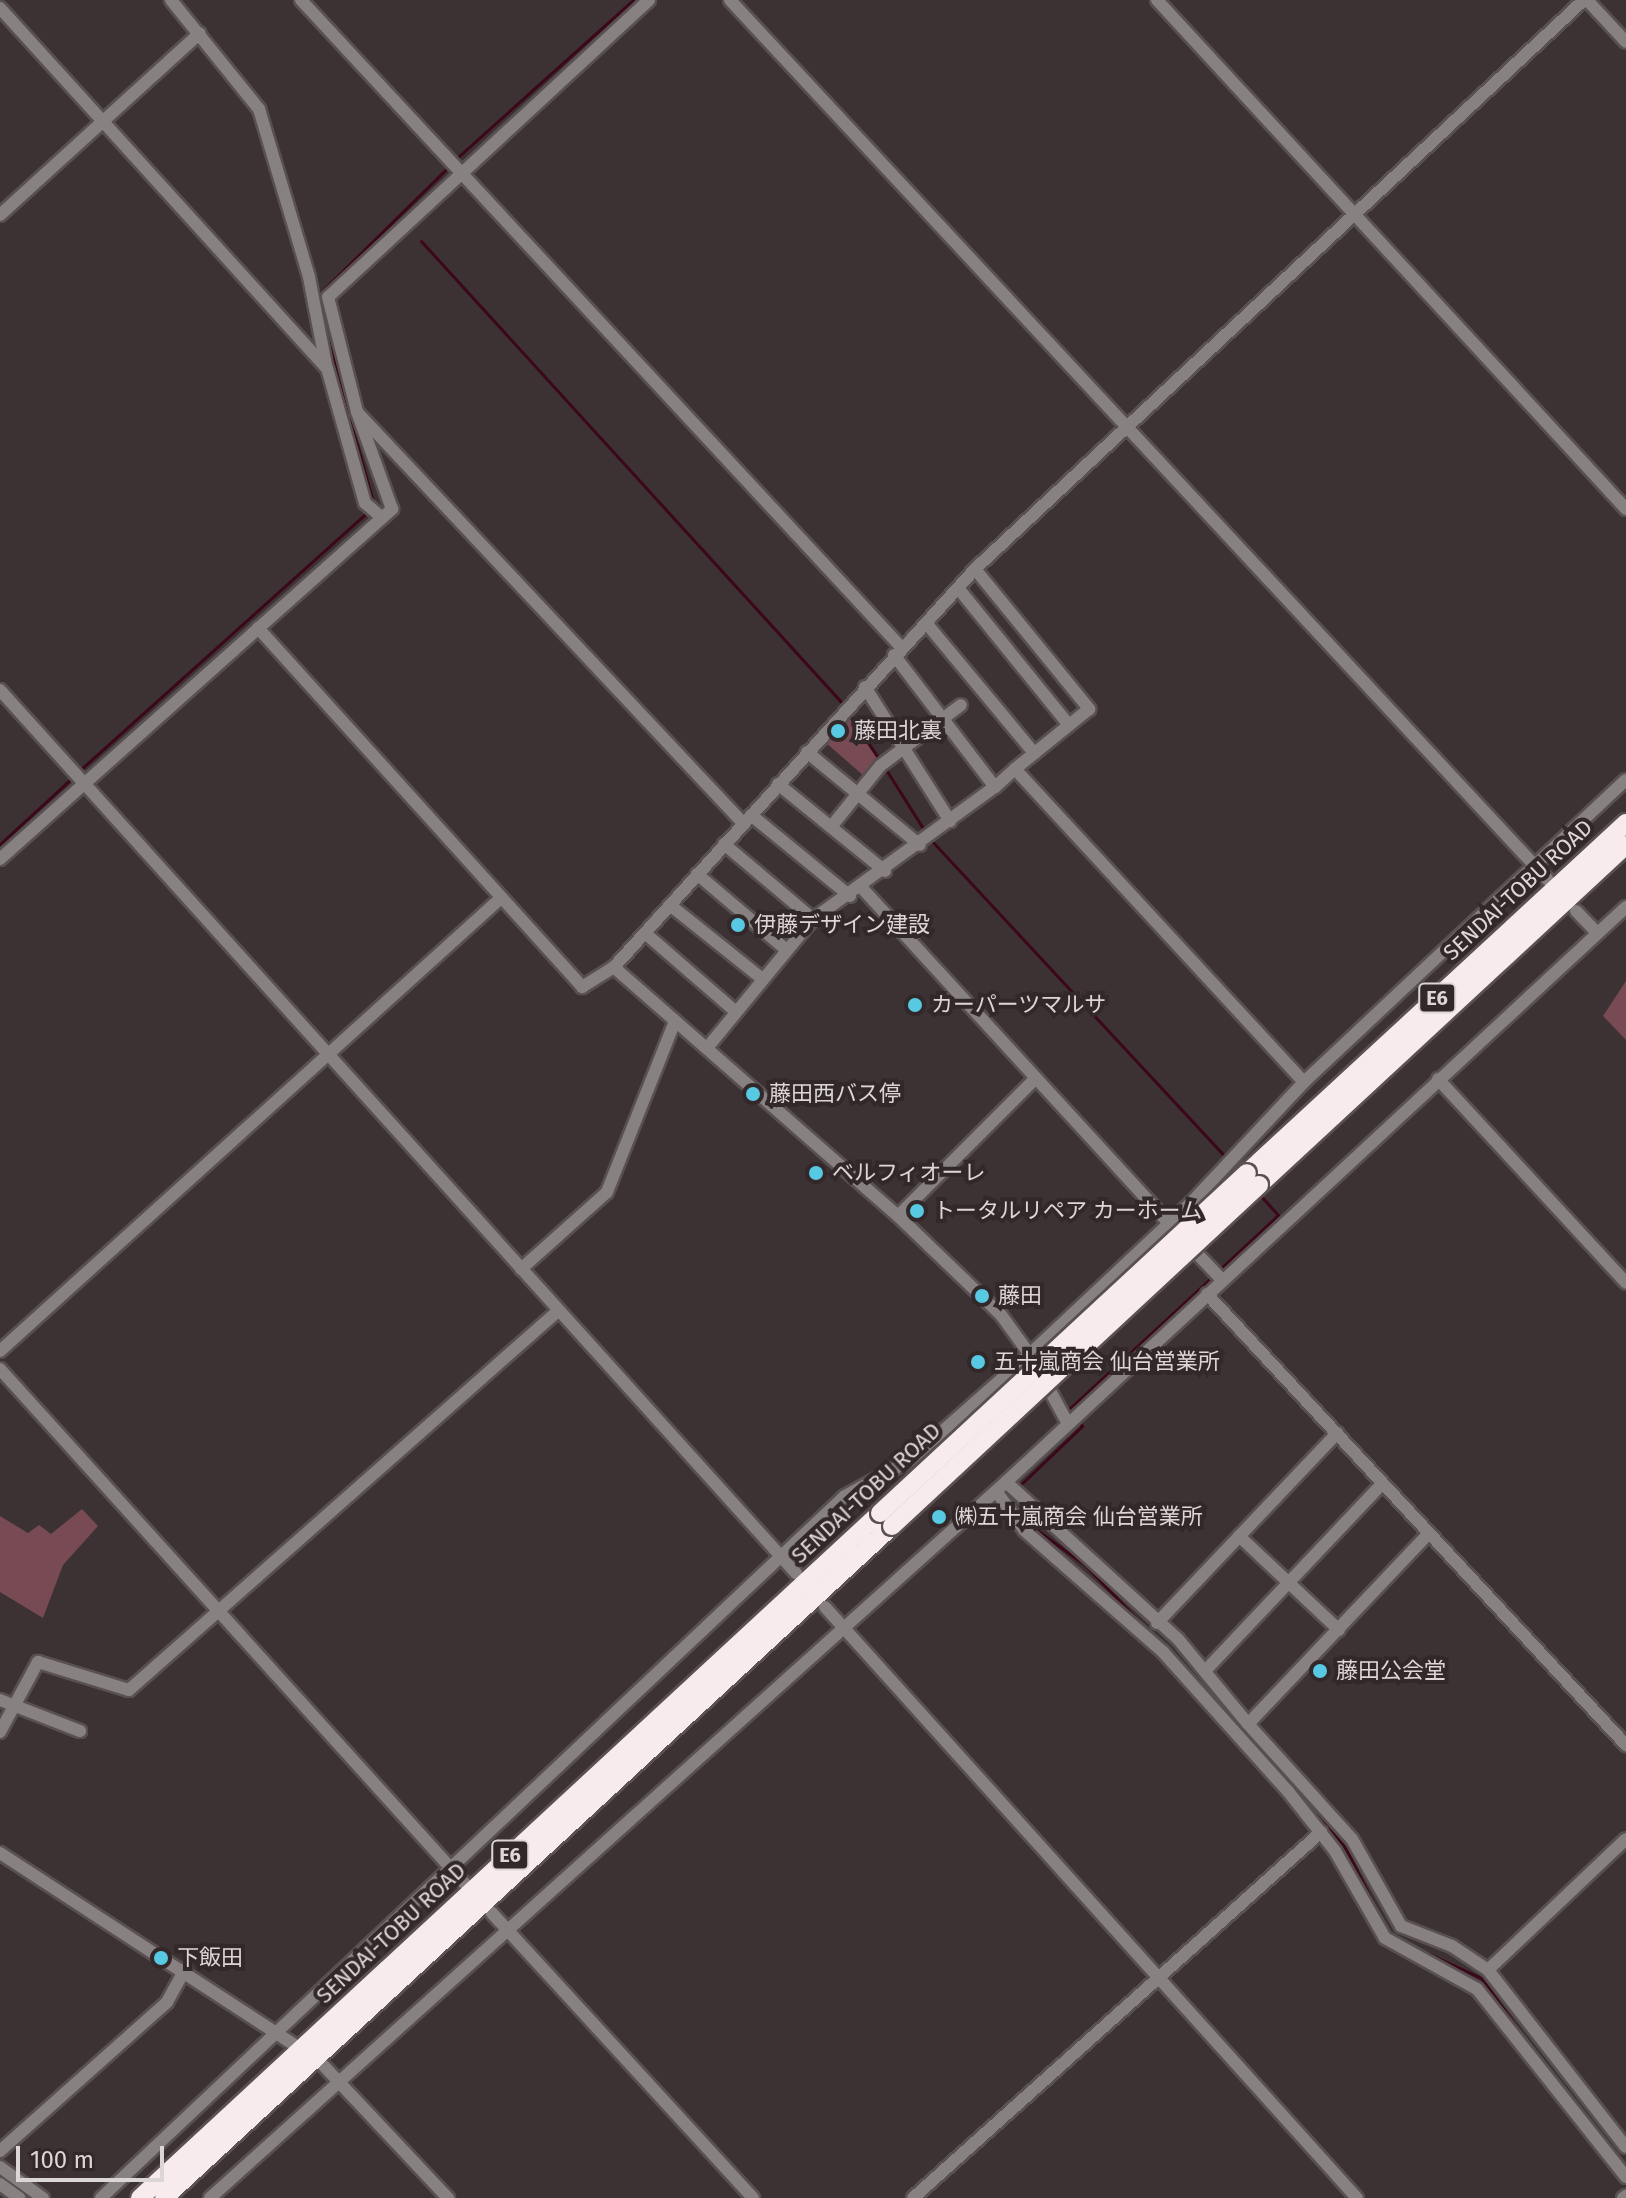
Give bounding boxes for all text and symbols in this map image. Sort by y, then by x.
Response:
place label: 藤田北裏 [854,718,942,744]
marker: 藤田北裏 [829,722,847,740]
street label: SENDAI-TOBU ROAD [1438,814,1598,966]
place label: 伊藤デザイン建設 [754,912,930,938]
marker: 伊藤デザイン建設 [729,916,747,934]
road number: E6 [1417,982,1457,1014]
place label: カーパーツマルサ [931,992,1107,1018]
marker: カーパーツマルサ [906,996,924,1014]
place label: 藤田西バス停 [769,1081,901,1107]
marker: 藤田西バス停 [744,1085,762,1103]
place label: ベルフィオーレ [832,1160,986,1186]
marker: ベルフィオーレ [807,1164,825,1182]
place label: トータルリペア カーホーム [933,1198,1203,1224]
marker: トータルリペア カーホーム [908,1202,926,1220]
place label: 藤田 [998,1283,1042,1309]
marker: 藤田 [973,1287,991,1305]
place label: 五十嵐商会 仙台営業所 [994,1349,1220,1375]
marker: 五十嵐商会 仙台営業所 [969,1353,987,1371]
street label: SENDAI-TOBU ROAD [786,1417,946,1569]
place label: ㈱五十嵐商会 仙台営業所 [955,1504,1203,1530]
marker: ㈱五十嵐商会 仙台営業所 [930,1508,948,1526]
place label: 藤田公会堂 [1336,1658,1446,1684]
marker: 藤田公会堂 [1311,1662,1329,1680]
road number: E6 [490,1839,530,1871]
street label: SENDAI-TOBU ROAD [311,1857,471,2009]
place label: 下飯田 [177,1945,243,1971]
marker: 下飯田 [152,1949,170,1967]
scale bar [20,2130,168,2180]
text: 100 m [30,2146,94,2174]

